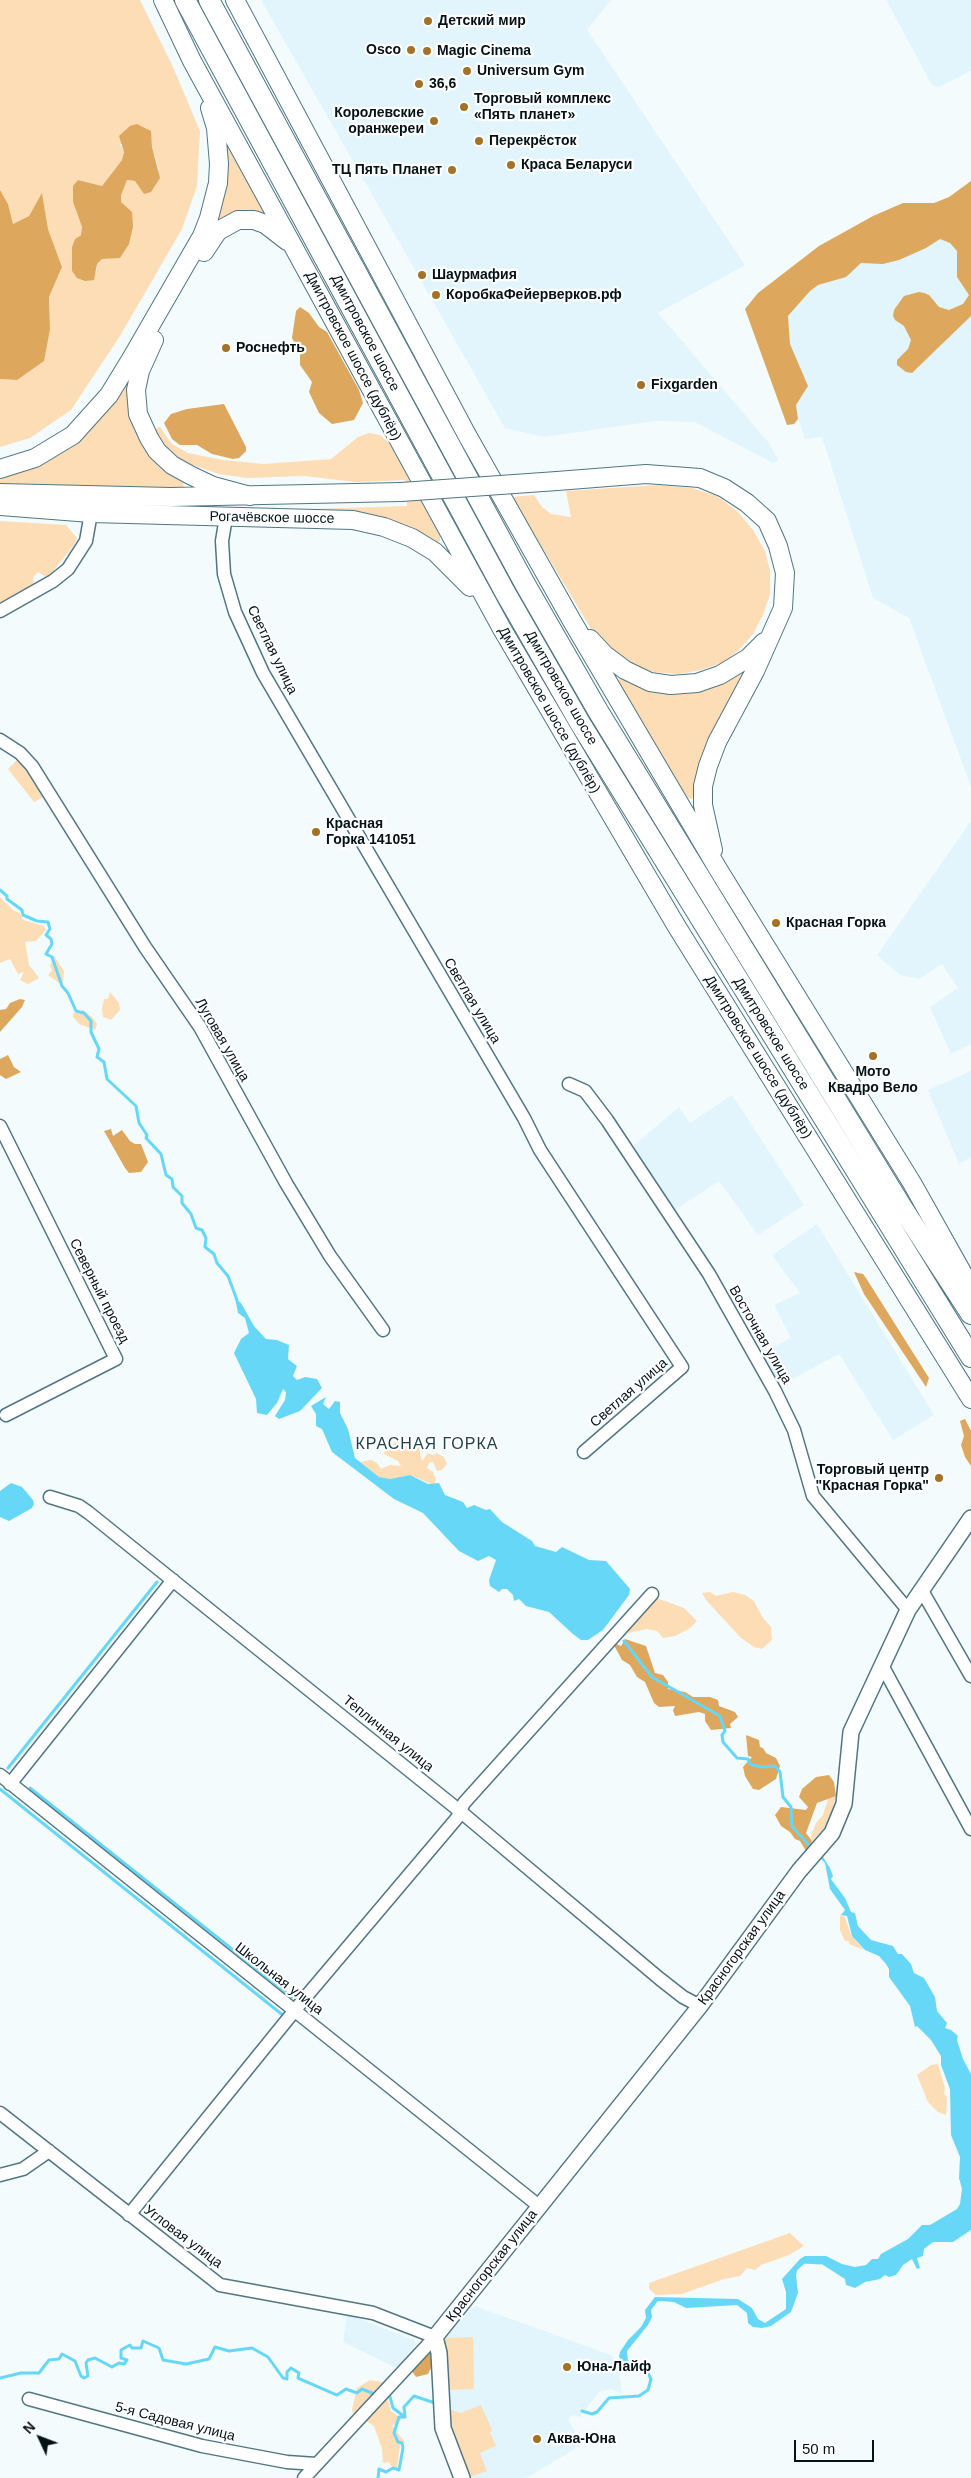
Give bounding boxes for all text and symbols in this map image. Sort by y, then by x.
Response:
place label: Детский мир [438,13,526,29]
marker: Детский мир [422,15,434,27]
place label: Osco [366,42,401,58]
place label: Magic Cinema [437,43,531,59]
marker: Osco [405,44,417,56]
marker: Magic Cinema [421,45,433,57]
place label: Universum Gym [477,63,584,79]
marker: Universum Gym [461,65,473,77]
place label: 36,6 [429,76,456,92]
marker: 36,6 [413,78,425,90]
place label: Торговый комплекс «Пять планет» [474,91,611,124]
marker: Торговый комплекс «Пять планет» [458,101,470,113]
place label: Королевские оранжереи [334,105,424,138]
marker: Королевские оранжереи [428,115,440,127]
place label: Перекрёсток [489,133,577,149]
marker: Перекрёсток [473,135,485,147]
place label: Краса Беларуси [521,157,632,173]
marker: Краса Беларуси [505,159,517,171]
place label: ТЦ Пять Планет [332,162,442,178]
marker: ТЦ Пять Планет [446,164,458,176]
place label: Шаурмафия [432,267,517,283]
street label: Дмитровское шоссе (дублёр) [301,268,405,444]
marker: Шаурмафия [416,269,428,281]
street label: Дмитровское шоссе [327,272,403,394]
place label: КоробкаФейерверков.рф [446,287,622,303]
marker: КоробкаФейерверков.рф [430,289,442,301]
place label: Роснефть [236,340,305,356]
marker: Роснефть [220,342,232,354]
place label: Fixgarden [651,377,718,393]
marker: Fixgarden [635,379,647,391]
street label: Рогачёвское шоссе [210,509,334,527]
street label: Светлая улица [243,603,301,697]
street label: Дмитровское шоссе (дублёр) [494,624,604,796]
street label: Дмитровское шоссе [521,628,601,748]
place label: Красная Горка 141051 [326,816,416,849]
marker: Красная Горка 141051 [310,826,322,838]
place label: Красная Горка [786,915,886,931]
marker: Красная Горка [770,917,782,929]
street label: Светлая улица [440,955,504,1047]
street label: Дмитровское шоссе (дублёр) [701,972,815,1142]
street label: Дмитровское шоссе [730,975,812,1093]
street label: Луговая улица [191,995,253,1085]
marker: Мото Квадро Вело [867,1050,879,1062]
place label: Мото Квадро Вело [828,1064,918,1096]
street label: Северный проезд [65,1236,133,1346]
street label: Восточная улица [725,1283,795,1387]
street label: Светлая улица [587,1355,671,1431]
district label: КРАСНАЯ ГОРКА [354,1435,500,1455]
place label: Торговый центр "Красная Горка" [816,1462,929,1494]
marker: Торговый центр "Красная Горка" [933,1472,945,1484]
street label: Тепличная улица [339,1692,437,1776]
street label: Красногорская улица [695,1887,789,2009]
street label: Школьная улица [231,1939,327,2019]
street label: Угловая улица [140,2202,226,2272]
street label: Красногорская улица [443,2207,541,2325]
place label: Юна-Лайф [577,2359,651,2375]
marker: Юна-Лайф [561,2361,573,2373]
street label: 5-я Садовая улица [113,2399,237,2445]
north arrow [15,2413,65,2463]
text: N [20,2419,38,2437]
scale bar [796,2430,876,2462]
place label: Аква-Юна [547,2431,616,2447]
marker: Аква-Юна [531,2433,543,2445]
text: 50 m [802,2440,835,2457]

